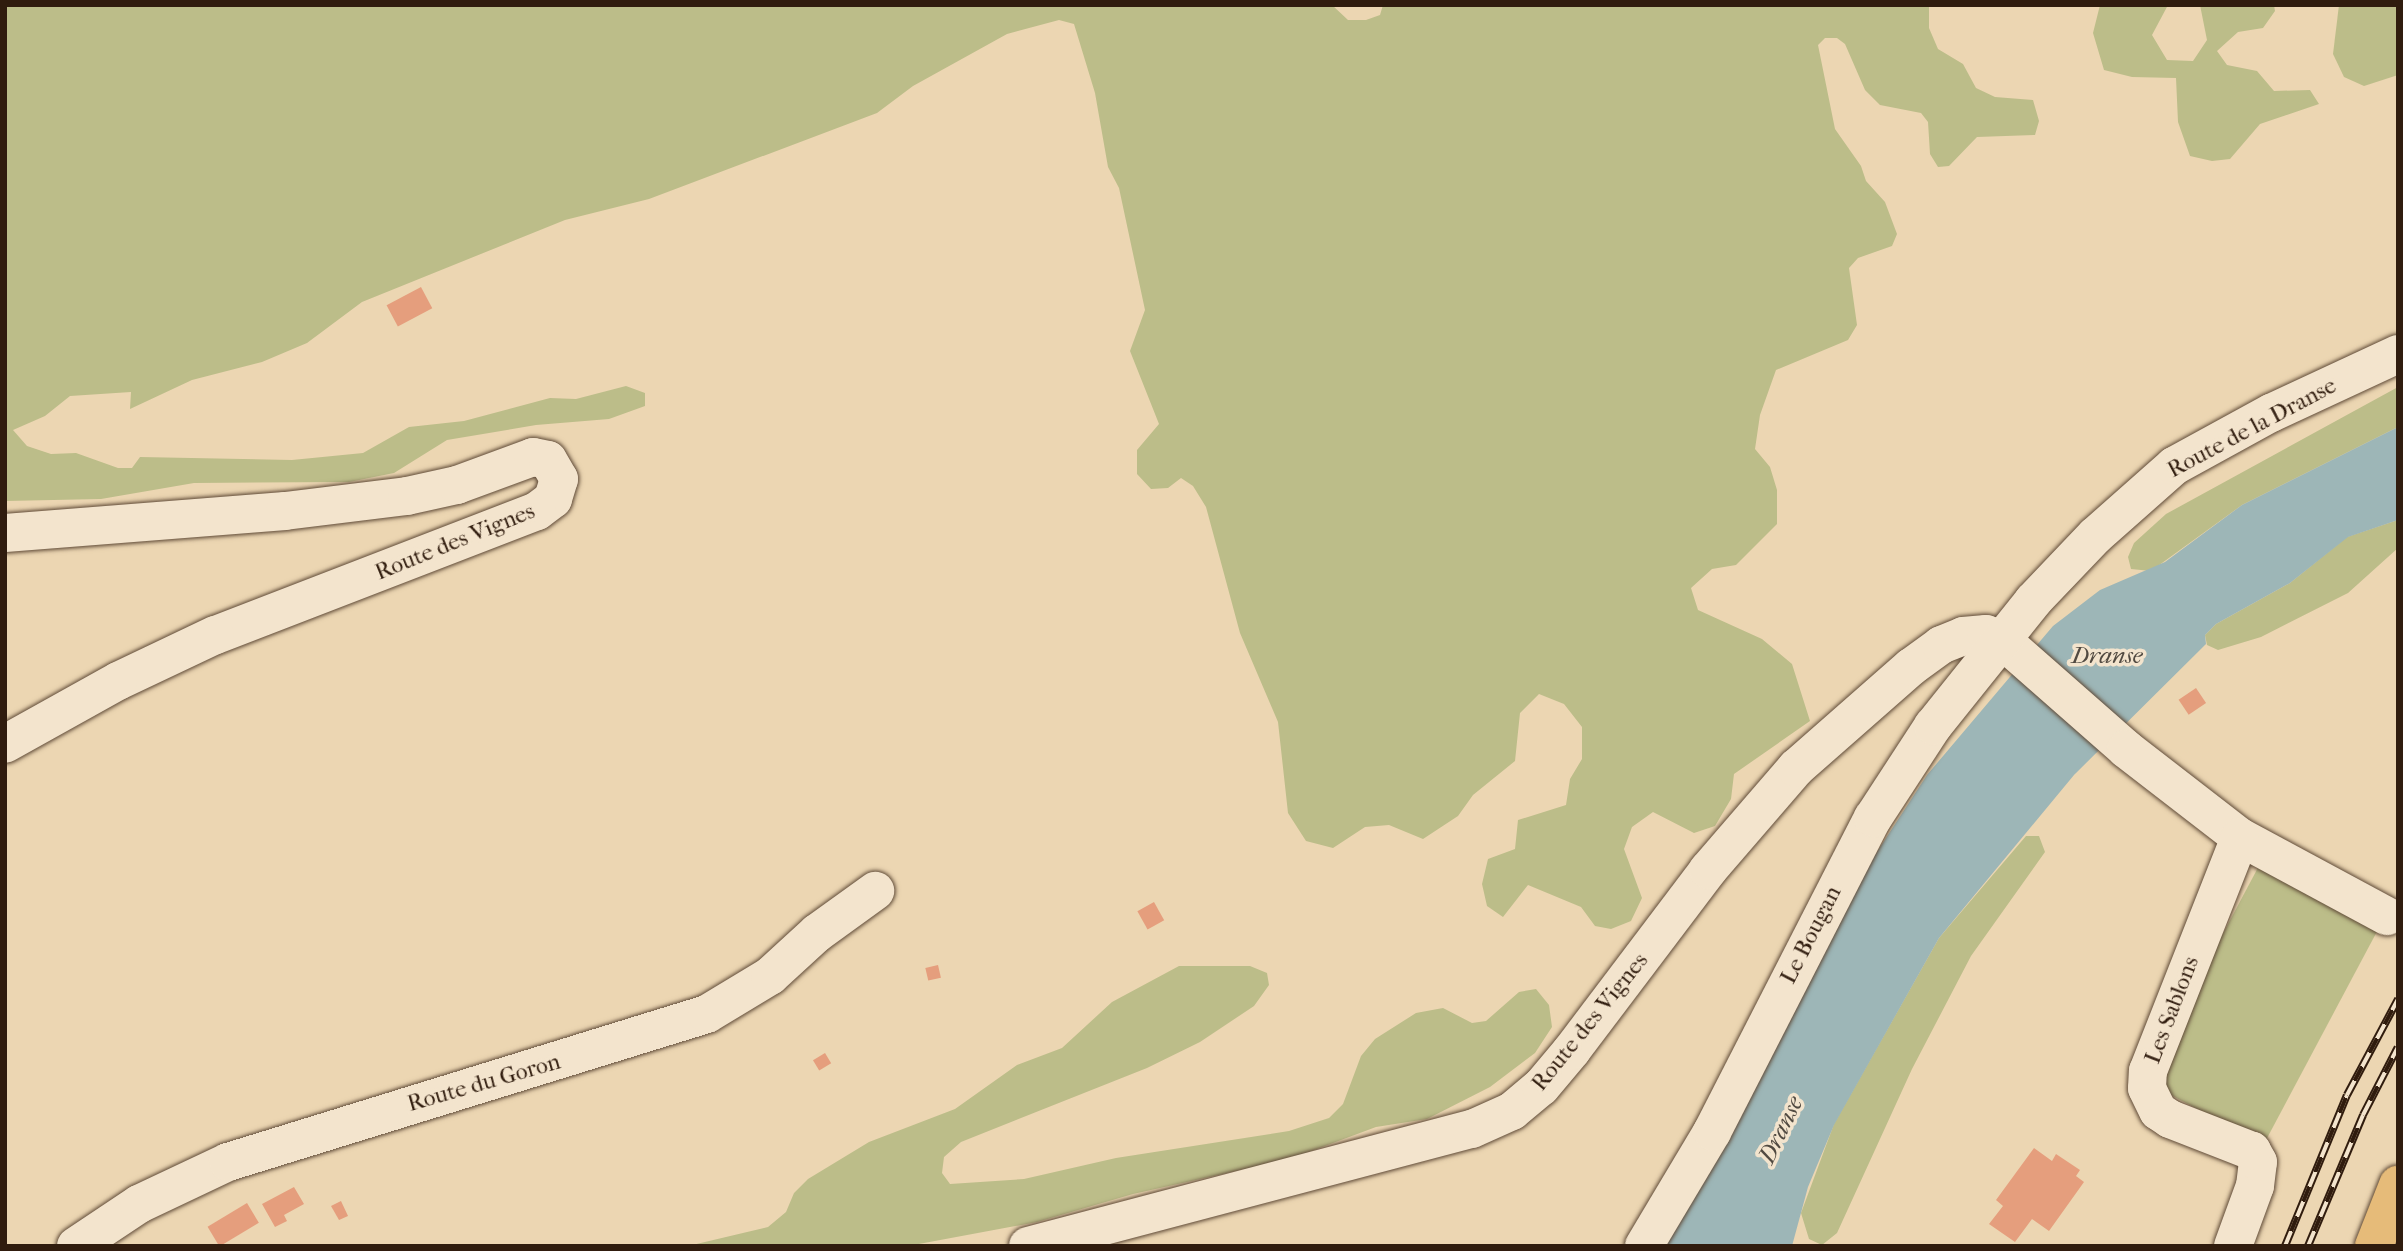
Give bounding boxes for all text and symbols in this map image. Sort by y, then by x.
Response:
street label: Route de la Dranse [2163,372,2341,484]
street label: Route des Vignes [371,497,539,587]
water label: Dranse [2072,642,2142,670]
street label: Le Bougan [1775,882,1847,988]
street label: Route des Vignes [1526,947,1654,1097]
street label: Les Sablons [2139,952,2205,1068]
street label: Route du Goron [404,1048,564,1118]
water label: Dranse [1753,1092,1809,1168]

